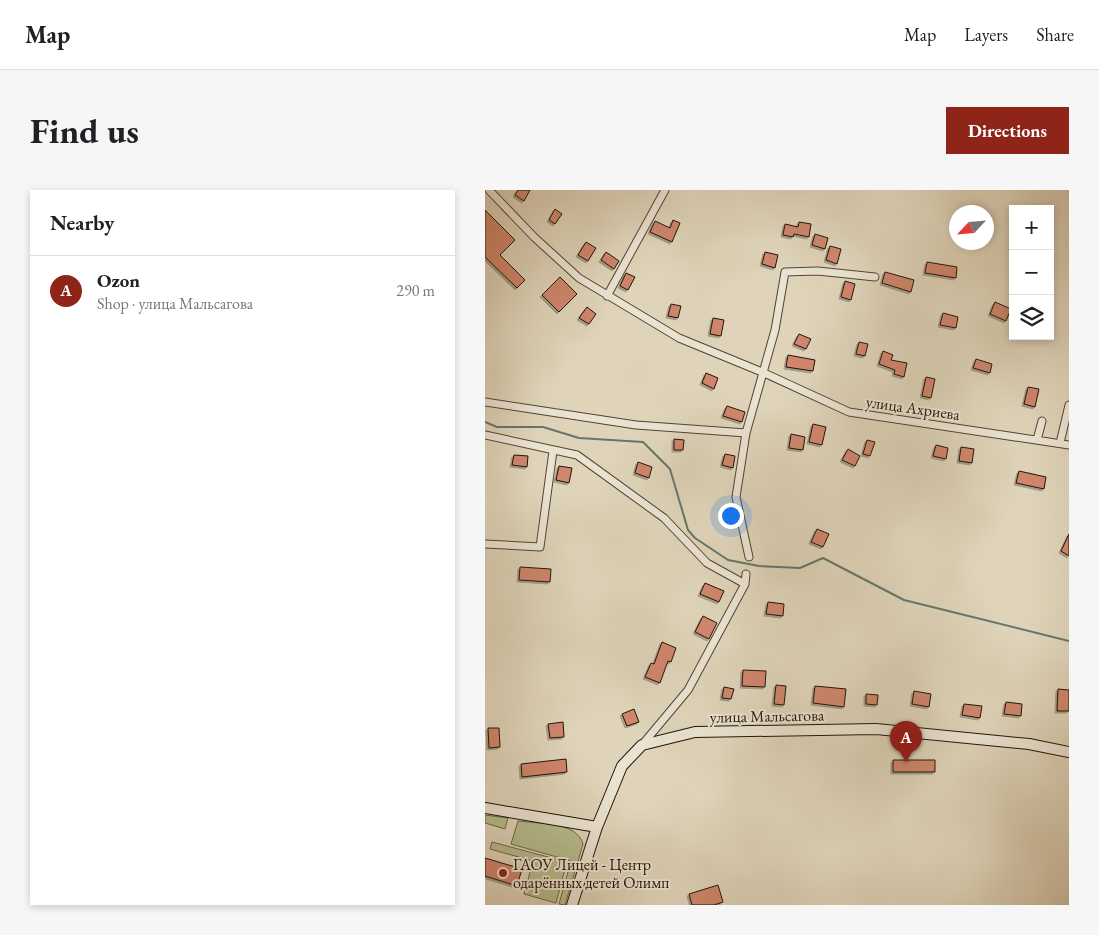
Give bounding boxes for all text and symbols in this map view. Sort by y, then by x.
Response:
text: Map [25,19,70,50]
text: Map [904,23,936,46]
text: Layers [964,23,1008,46]
text: Share [1036,23,1074,46]
button: Directions [946,107,1069,154]
text: Find us [30,108,139,153]
north arrow [949,205,994,250]
map controls [1009,205,1054,340]
button: + [1009,205,1054,250]
text: Nearby [50,209,114,236]
button: − [1009,250,1054,295]
text: Ozon [97,268,140,293]
text: A [60,280,72,301]
text: 290 m [396,280,435,301]
text: Shop · улица Мальсагова [97,293,253,314]
button: layers [1009,295,1054,340]
street label: улица Ахриева [865,391,962,425]
your location [718,503,744,529]
street label: улица Мальсагова [710,704,825,727]
pin: A [890,721,922,762]
place label: ГАОУ Лицей - Центр одарённых детей Олимп [513,854,669,893]
marker: ГАОУ Лицей - Центр одарённых детей Олимп [497,867,509,879]

